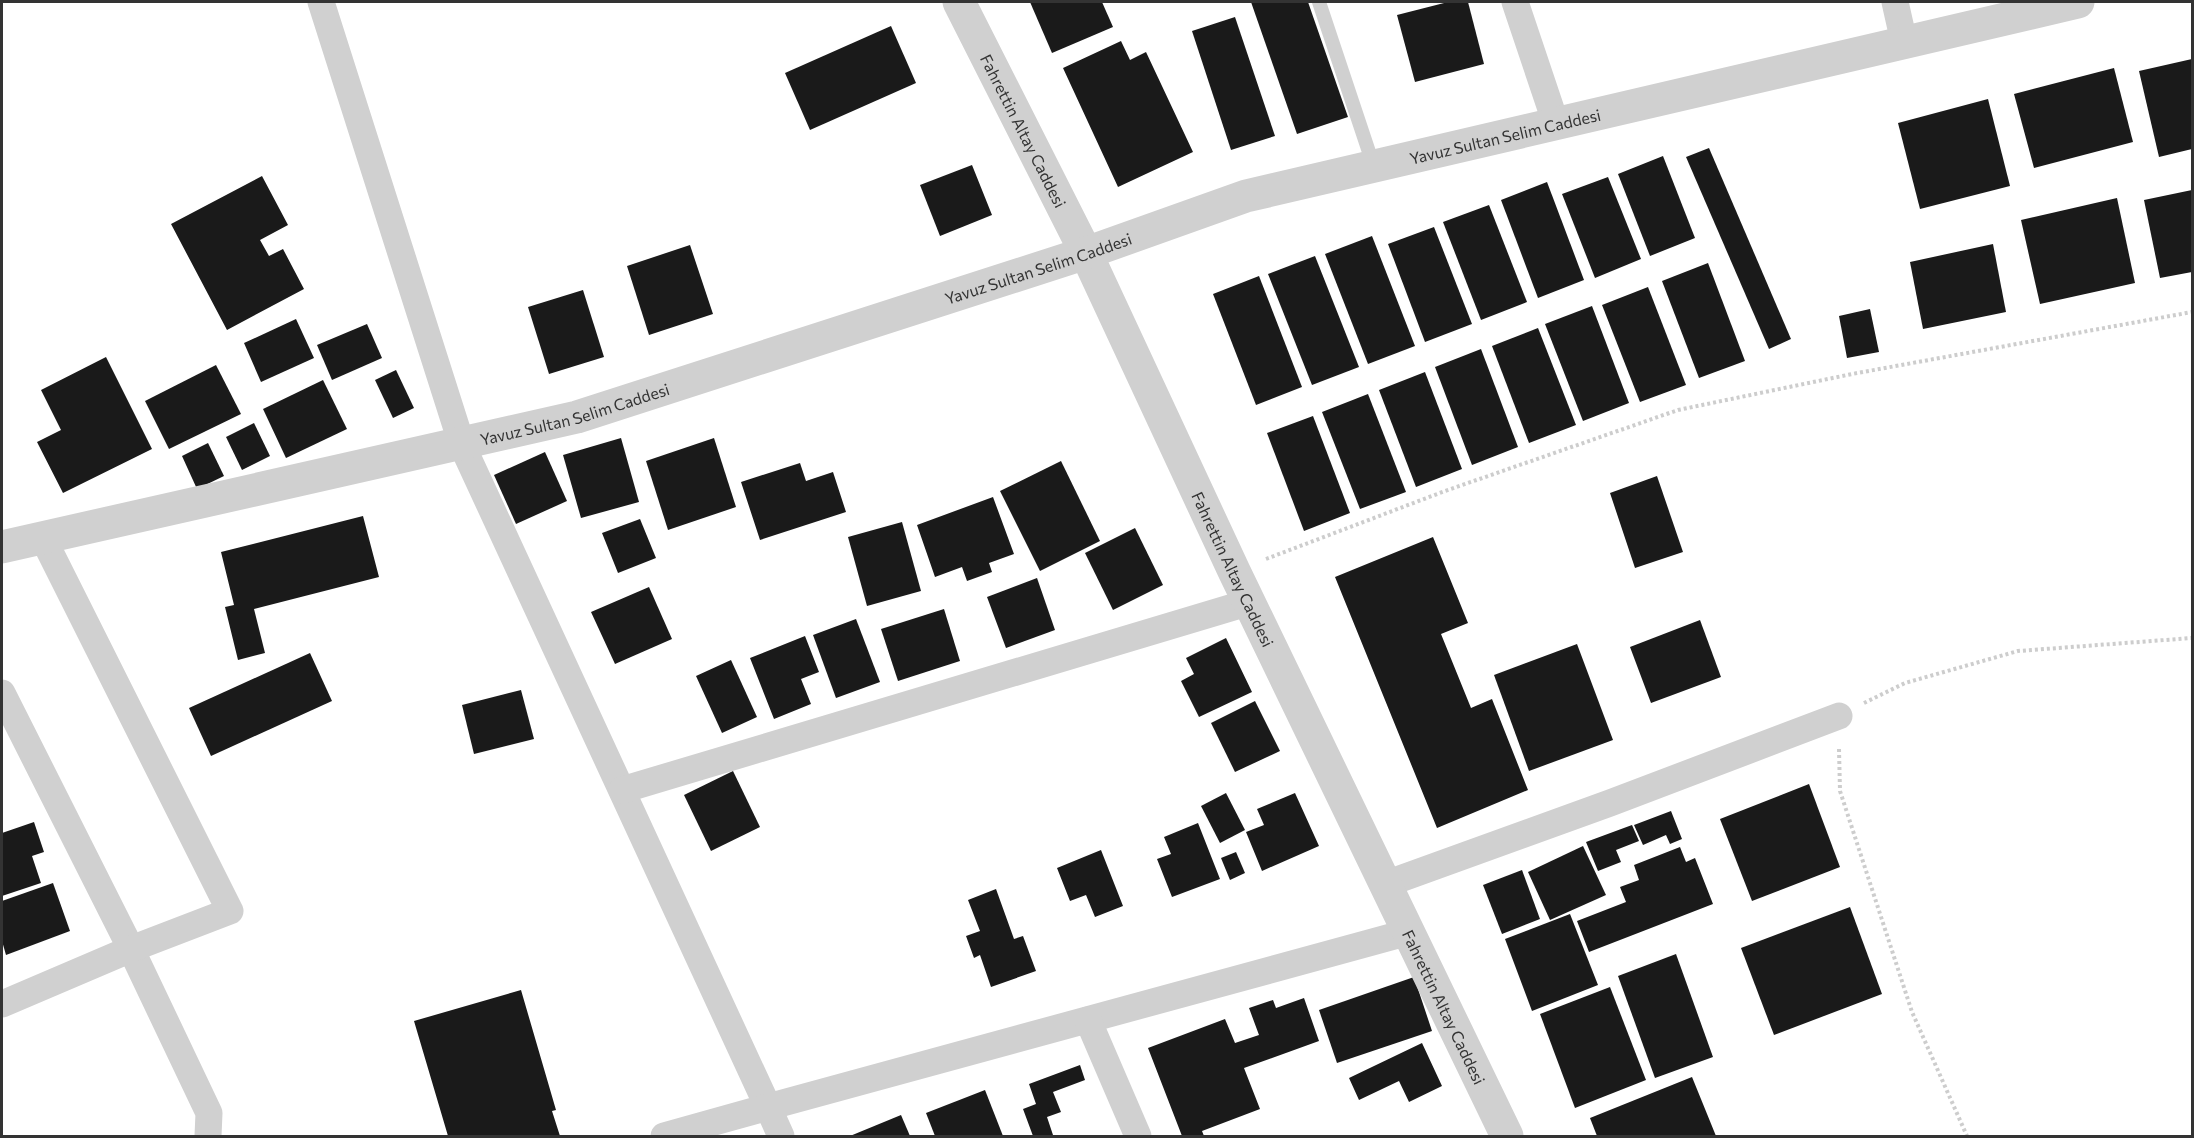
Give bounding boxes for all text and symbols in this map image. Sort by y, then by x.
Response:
street label: Fahrettin Altay Caddesi [977,51,1071,210]
street label: Yavuz Sultan Selim Caddesi [1408,104,1602,167]
street label: Yavuz Sultan Selim Caddesi [942,228,1134,307]
street label: Yavuz Sultan Selim Caddesi [478,378,672,448]
street label: Fahrettin Altay Caddesi [1189,488,1278,650]
street label: Fahrettin Altay Caddesi [1399,926,1490,1087]

